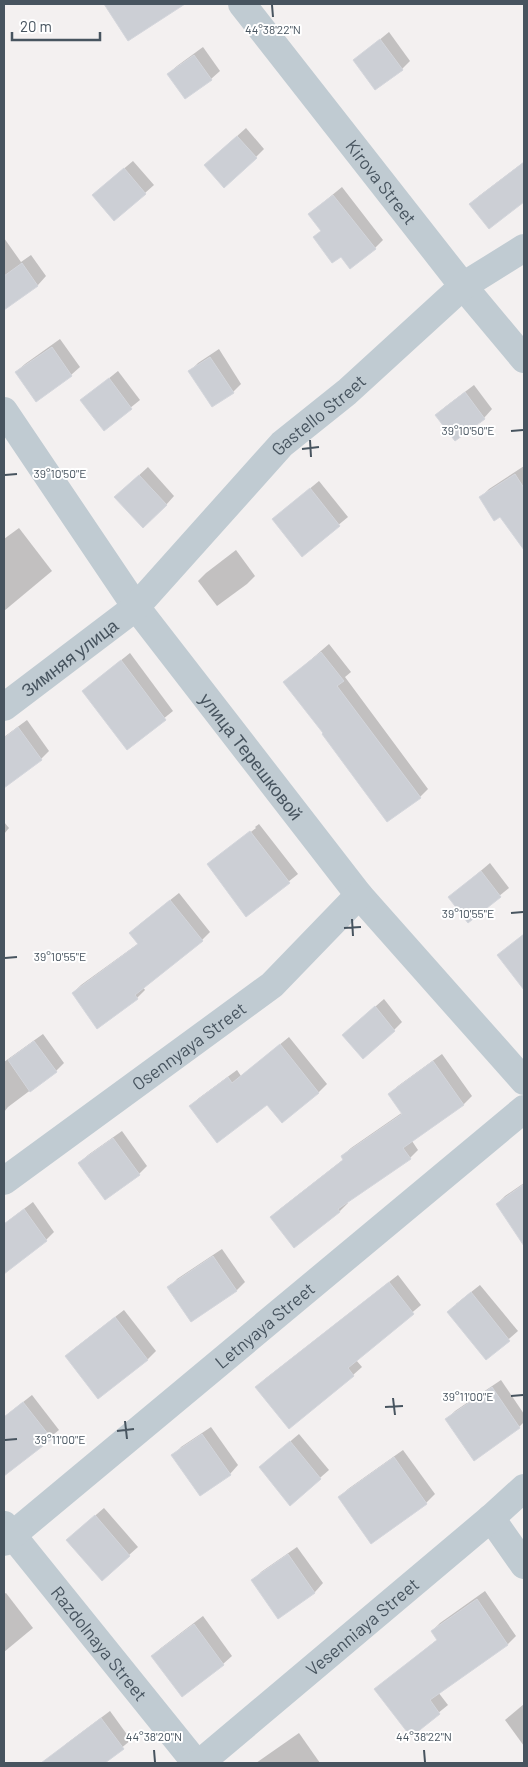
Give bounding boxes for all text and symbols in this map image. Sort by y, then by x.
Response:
scale bar [12,10,100,42]
text: 20 m [20,17,52,35]
text: 44°38'22"N [245,22,301,36]
street label: Kirova Street [341,135,421,229]
street label: Gastello Street [266,370,370,460]
text: 39°10'50"E [442,423,494,437]
text: 39°10'50"E [34,466,86,480]
street label: Зимняя улица [17,613,123,701]
street label: улица Терешковой [195,688,308,824]
text: 39°10'55"E [442,906,494,920]
text: 39°10'55"E [34,949,86,963]
street label: Osennyaya Street [127,997,250,1095]
street label: Letnyaya Street [210,1277,319,1373]
text: 39°11'00"E [442,1389,494,1403]
text: 39°11'00"E [34,1432,86,1446]
street label: Vesenniaya Street [301,1573,423,1680]
street label: Razdolnaya Street [47,1582,152,1705]
text: 44°38'20"N [126,1729,182,1743]
text: 44°38'22"N [396,1729,452,1743]

